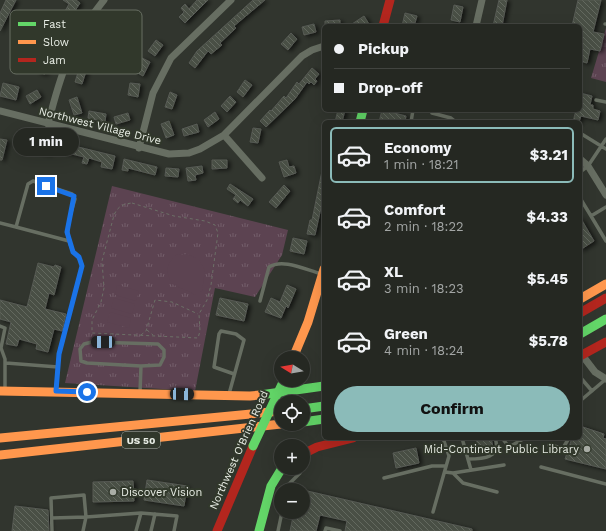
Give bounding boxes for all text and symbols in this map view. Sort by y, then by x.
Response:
legend [10,10,142,74]
text: Fast [43,18,66,31]
text: Slow [43,36,69,49]
text: Pickup [358,40,409,58]
text: Jam [43,54,66,67]
text: Drop-off [358,79,423,97]
street label: Northwest Village Drive [38,105,162,147]
callout: 1 min [13,128,79,156]
text: 1 min [29,134,63,149]
icon: car [336,137,372,173]
text: Economy [384,139,451,157]
text: $3.21 [530,146,568,164]
text: 1 min · 18:21 [384,157,459,172]
route end [37,177,55,195]
icon: car [336,199,372,235]
text: Comfort [384,201,445,219]
text: $4.33 [527,208,568,226]
text: 2 min · 18:22 [384,219,464,234]
icon: car [336,261,372,297]
text: XL [384,263,403,281]
text: $5.45 [527,270,568,288]
text: 3 min · 18:23 [384,281,464,296]
icon: car [336,323,372,359]
text: Green [384,325,428,343]
text: $5.78 [529,332,568,350]
car [91,336,115,348]
text: 4 min · 18:24 [384,343,464,358]
north arrow [274,351,310,387]
map controls [274,351,310,519]
route start [78,383,96,401]
button: Confirm [334,386,570,432]
car [170,388,194,400]
street label: Northwest O'Brien Road [207,389,271,511]
button: locate [274,395,310,431]
road number: US 50 [122,432,160,448]
button: + [274,439,310,475]
place label: Mid-Continent Public Library [424,443,579,456]
marker: Mid-Continent Public Library [582,444,592,454]
button: − [274,483,310,519]
place label: Discover Vision [121,486,202,499]
marker: Discover Vision [108,487,118,497]

